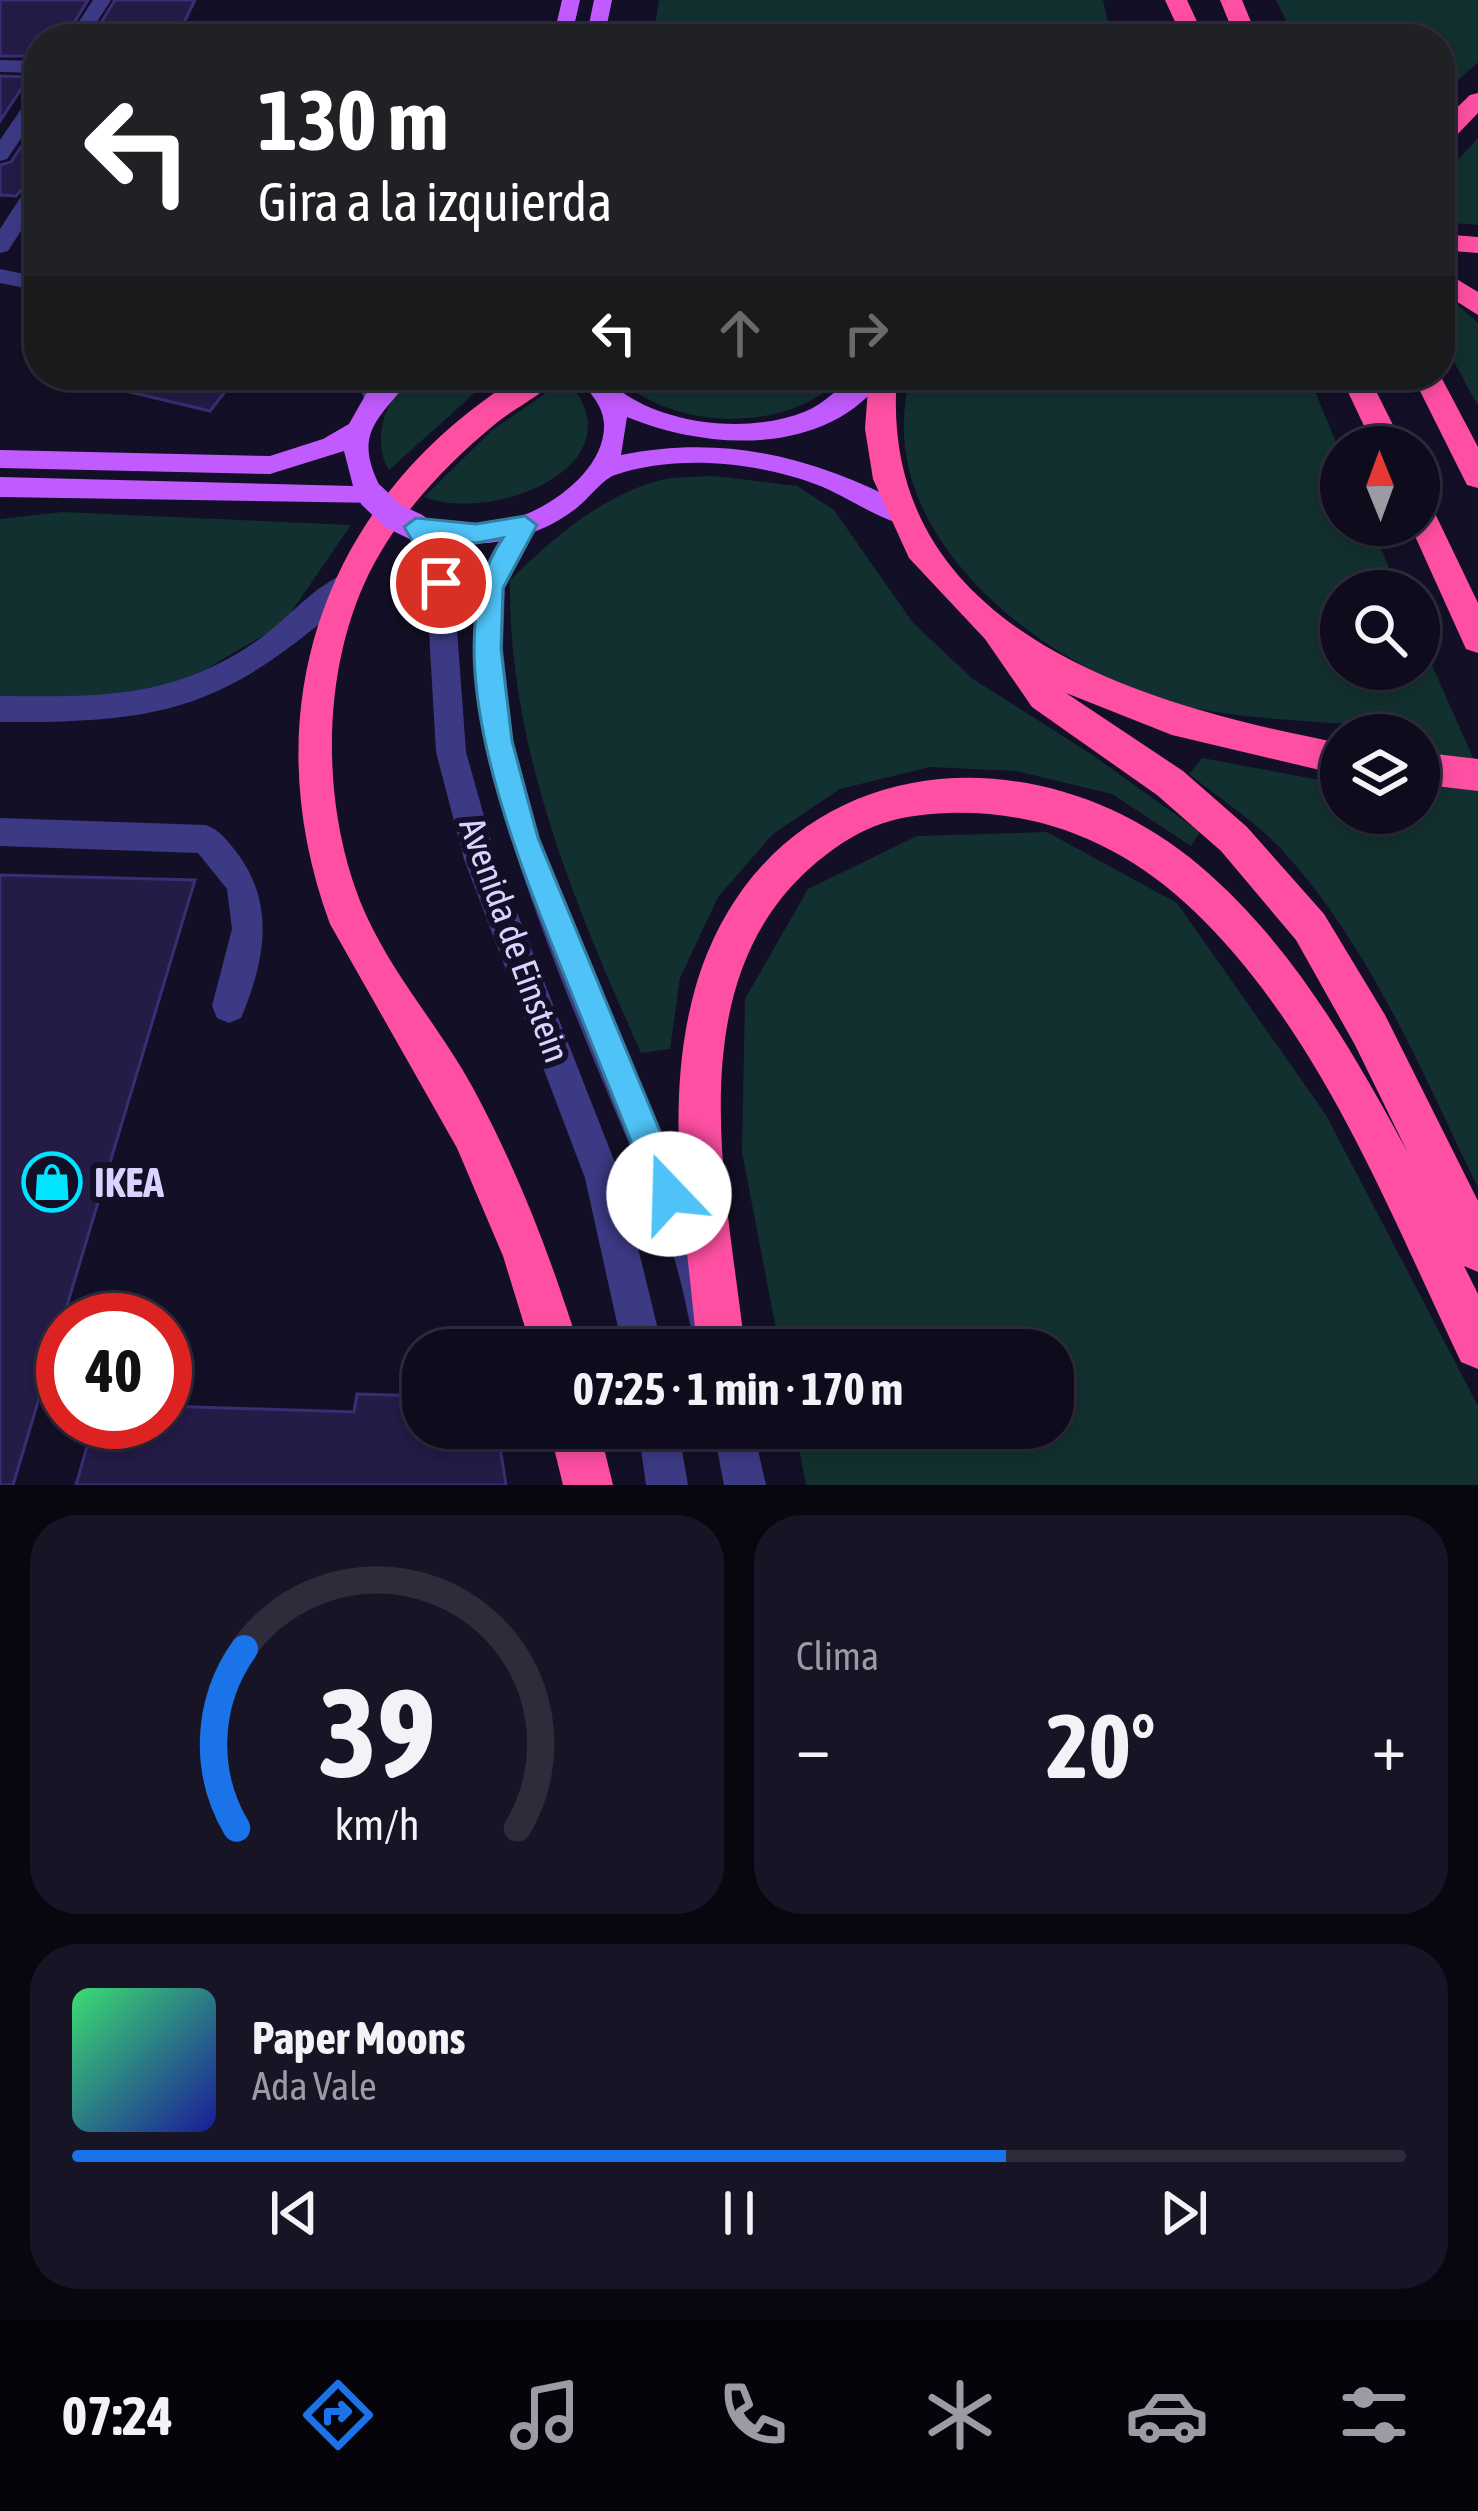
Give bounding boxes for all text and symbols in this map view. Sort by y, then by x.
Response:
icon: left [60,72,216,228]
text: 130 m [258,72,448,168]
text: Gira a la izquierda [258,171,612,232]
icon: left [581,300,647,366]
icon: ahead [707,300,773,366]
icon: right [833,300,899,366]
north arrow [1320,426,1440,546]
map controls [1320,426,1440,834]
pin [390,532,492,634]
icon: arrive [408,550,474,616]
button: search [1320,570,1440,690]
button: layers [1320,714,1440,834]
street label: Avenida de Einstein [451,812,579,1068]
position arrow [606,1131,732,1257]
shop icon: IKEA [21,1151,83,1213]
place label: IKEA [94,1158,164,1206]
speed limit sign: 40 [36,1293,192,1449]
text: 07:25 · 1 min · 170 m [573,1363,903,1415]
text: Clima [796,1634,879,1678]
text: 39 [318,1660,436,1803]
text: 20° [1046,1694,1156,1797]
text: − [796,1708,830,1784]
text: + [1372,1708,1406,1784]
text: km/h [334,1799,420,1848]
text: Paper Moons [252,2012,465,2064]
text: Ada Vale [252,2064,377,2108]
icon: previous [261,2180,327,2246]
icon: pause [706,2180,772,2246]
icon: next [1151,2180,1217,2246]
icon: directions [296,2373,380,2457]
icon: music [503,2373,587,2457]
icon: phone [711,2373,795,2457]
icon: climate [918,2373,1002,2457]
icon: car [1125,2373,1209,2457]
icon: filters [1332,2373,1416,2457]
text: 07:24 [62,2385,173,2446]

